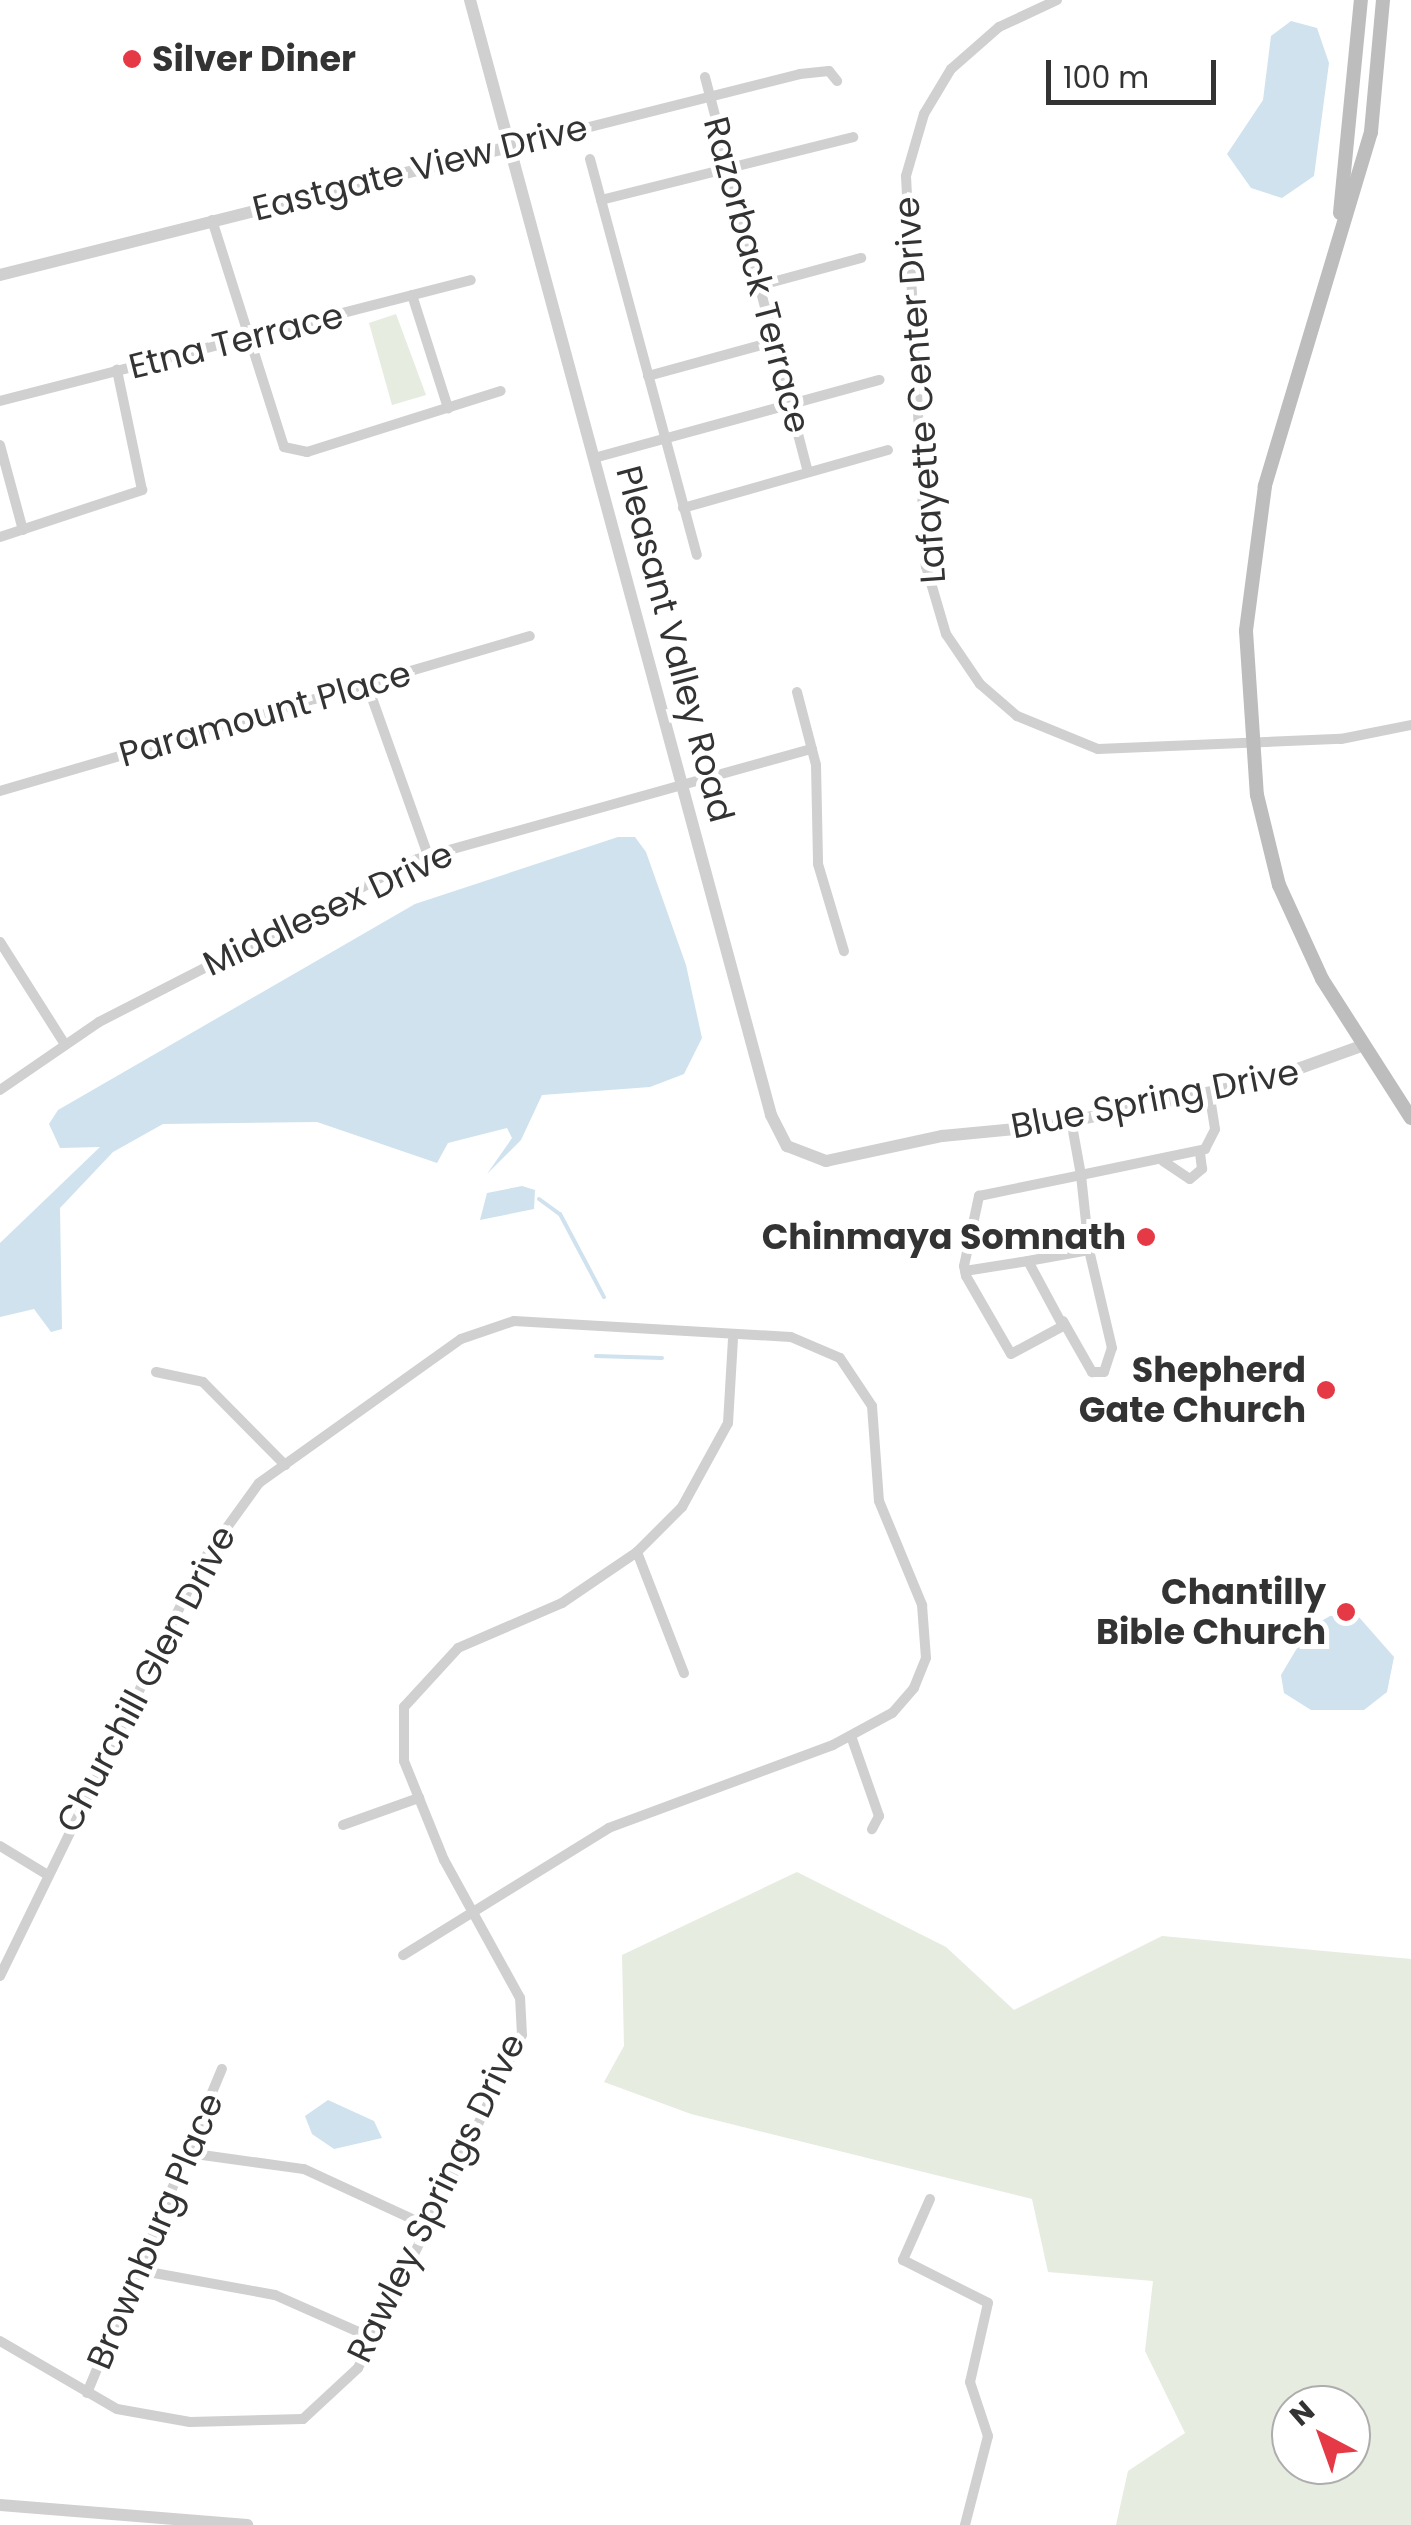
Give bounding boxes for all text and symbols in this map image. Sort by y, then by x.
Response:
place label: Silver Diner [152,38,356,80]
scale bar [1051,40,1221,102]
marker: Silver Diner [121,48,143,70]
text: 100 m [1063,56,1149,99]
street label: Eastgate View Drive [248,106,592,230]
street label: Razorback Terrace [695,112,819,438]
street label: Lafayette Center Drive [886,195,954,585]
street label: Etna Terrace [124,294,348,388]
street label: Pleasant Valley Road [607,461,743,827]
street label: Paramount Place [114,652,416,776]
street label: Middlesex Drive [197,833,459,985]
street label: Blue Spring Drive [1007,1050,1303,1148]
place label: Chinmaya Somnath [762,1216,1126,1258]
marker: Chinmaya Somnath [1135,1226,1157,1248]
place label: Shepherd Gate Church [1079,1349,1306,1431]
marker: Shepherd Gate Church [1315,1379,1337,1401]
street label: Churchill Glen Drive [47,1519,245,1839]
place label: Chantilly Bible Church [1096,1571,1326,1653]
marker: Chantilly Bible Church [1335,1601,1357,1623]
street label: Rawley Springs Drive [338,2027,534,2369]
street label: Brownburg Place [78,2087,232,2375]
north arrow [1271,2385,1371,2485]
text: N [1282,2392,1323,2435]

